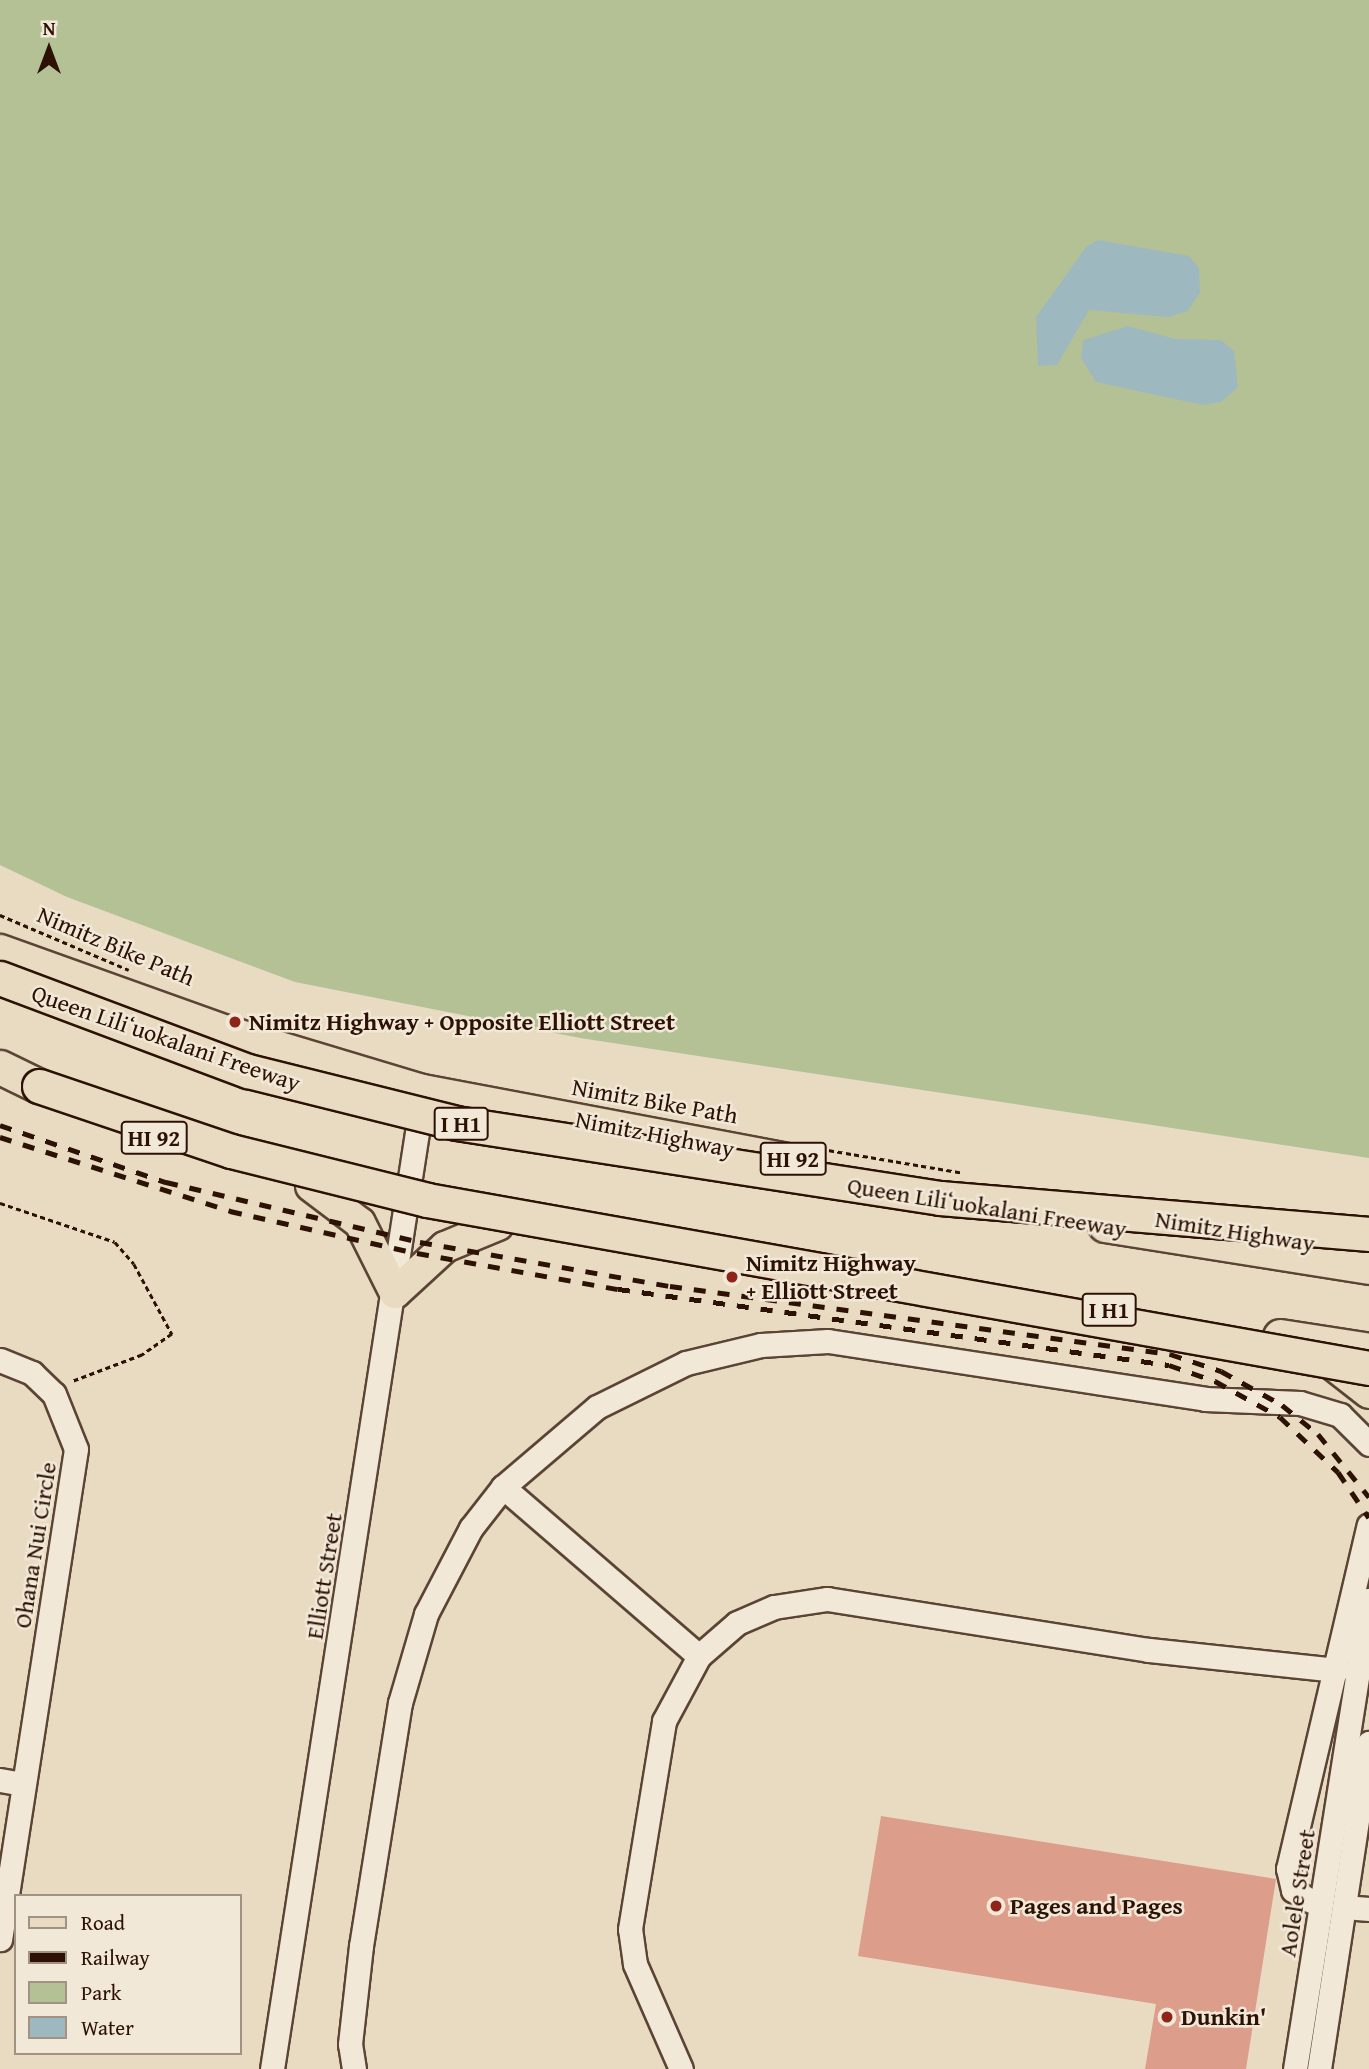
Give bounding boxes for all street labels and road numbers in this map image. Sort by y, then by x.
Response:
street label: Nimitz Bike Path [33,900,199,992]
street label: Queen Liliʻuokalani Freeway [28,978,304,1098]
street label: Nimitz Bike Path [570,1072,740,1130]
street label: Nimitz Highway [573,1104,737,1164]
road number: I H1 [433,1105,489,1144]
road number: HI 92 [119,1119,189,1158]
road number: HI 92 [758,1140,828,1178]
street label: Queen Liliʻuokalani Freeway [845,1171,1129,1243]
street label: Nimitz Highway [1153,1204,1317,1258]
road number: I H1 [1081,1290,1137,1330]
street label: Ohana Nui Circle [8,1460,62,1630]
street label: Elliott Street [300,1511,348,1641]
street label: Aolele Street [1273,1827,1321,1959]

